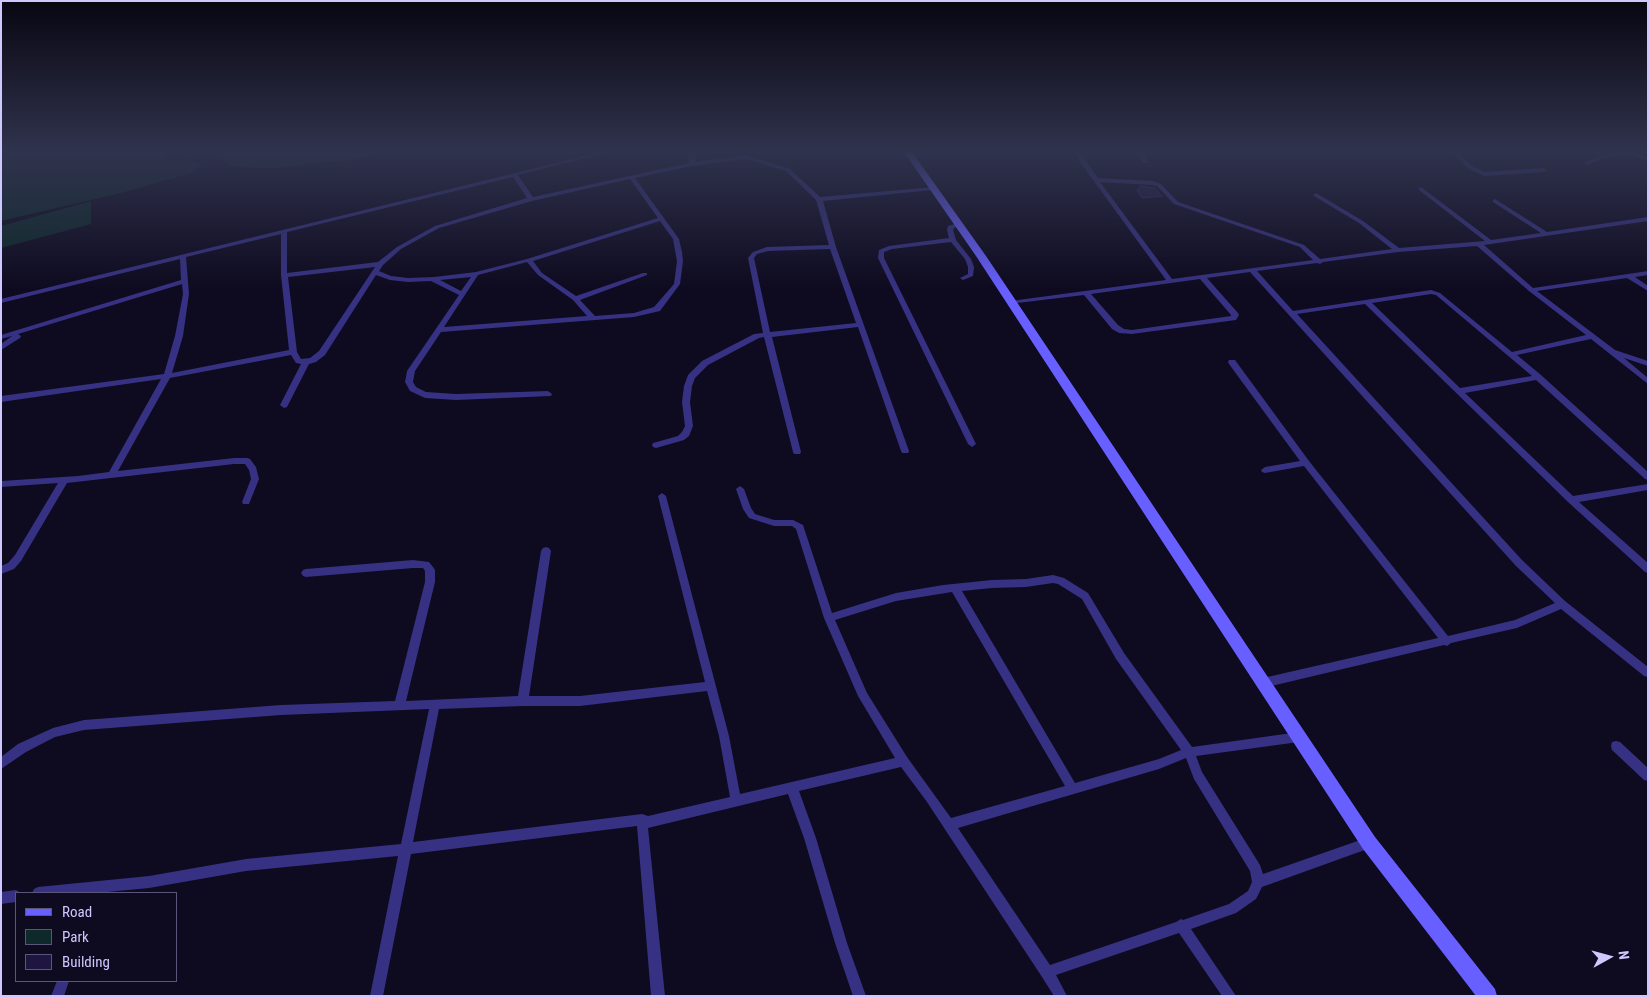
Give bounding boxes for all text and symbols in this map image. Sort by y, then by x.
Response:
legend [15,892,178,982]
text: Road [62,903,92,921]
text: Park [62,928,89,946]
north arrow [1584,932,1634,982]
text: N [1615,950,1632,960]
text: Building [62,953,110,971]

